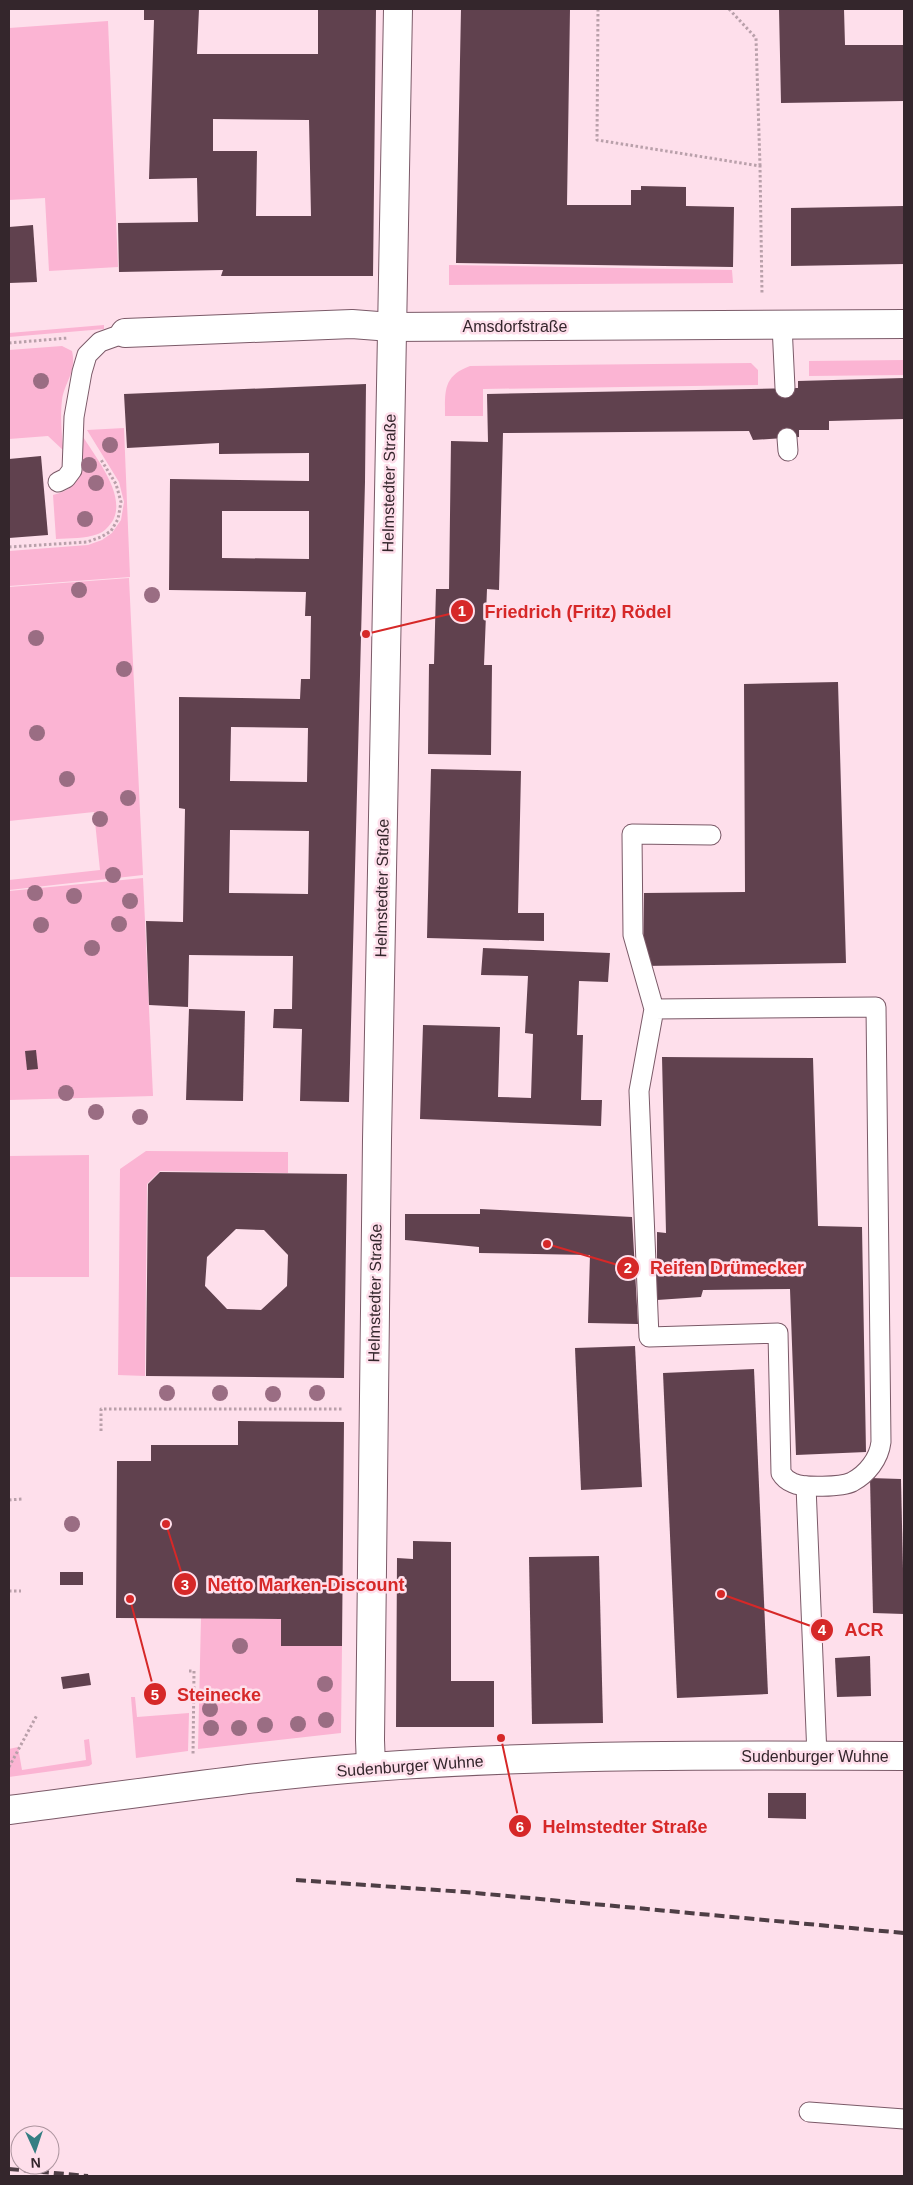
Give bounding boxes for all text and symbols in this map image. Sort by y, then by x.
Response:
street label: Amsdorfstraße [463,318,568,335]
street label: Helmstedter Straße [379,413,399,552]
callout: Friedrich (Fritz) Rödel [450,595,682,628]
text: 1 [458,602,466,619]
text: Friedrich (Fritz) Rödel [484,602,672,622]
street label: Helmstedter Straße [372,818,392,957]
street label: Helmstedter Straße [365,1223,385,1362]
callout: Reifen Drümecker [615,1251,814,1284]
text: Reifen Drümecker [650,1258,804,1278]
text: 2 [624,1259,632,1276]
callout: Netto Marken-Discount [173,1568,415,1601]
text: Netto Marken-Discount [207,1575,405,1595]
text: 3 [181,1576,189,1593]
callout: ACR [810,1614,894,1647]
text: ACR [845,1620,884,1640]
text: 4 [818,1621,827,1638]
callout: Steinecke [142,1678,271,1711]
text: Steinecke [177,1685,261,1705]
text: 5 [151,1686,159,1703]
street label: Sudenburger Wuhne [741,1748,889,1765]
street label: Sudenburger Wuhne [336,1752,484,1780]
callout: Helmstedter Straße [507,1810,717,1843]
text: Helmstedter Straße [542,1817,708,1837]
text: 6 [516,1818,524,1835]
north arrow [10,2125,60,2175]
text: N [30,2155,41,2171]

